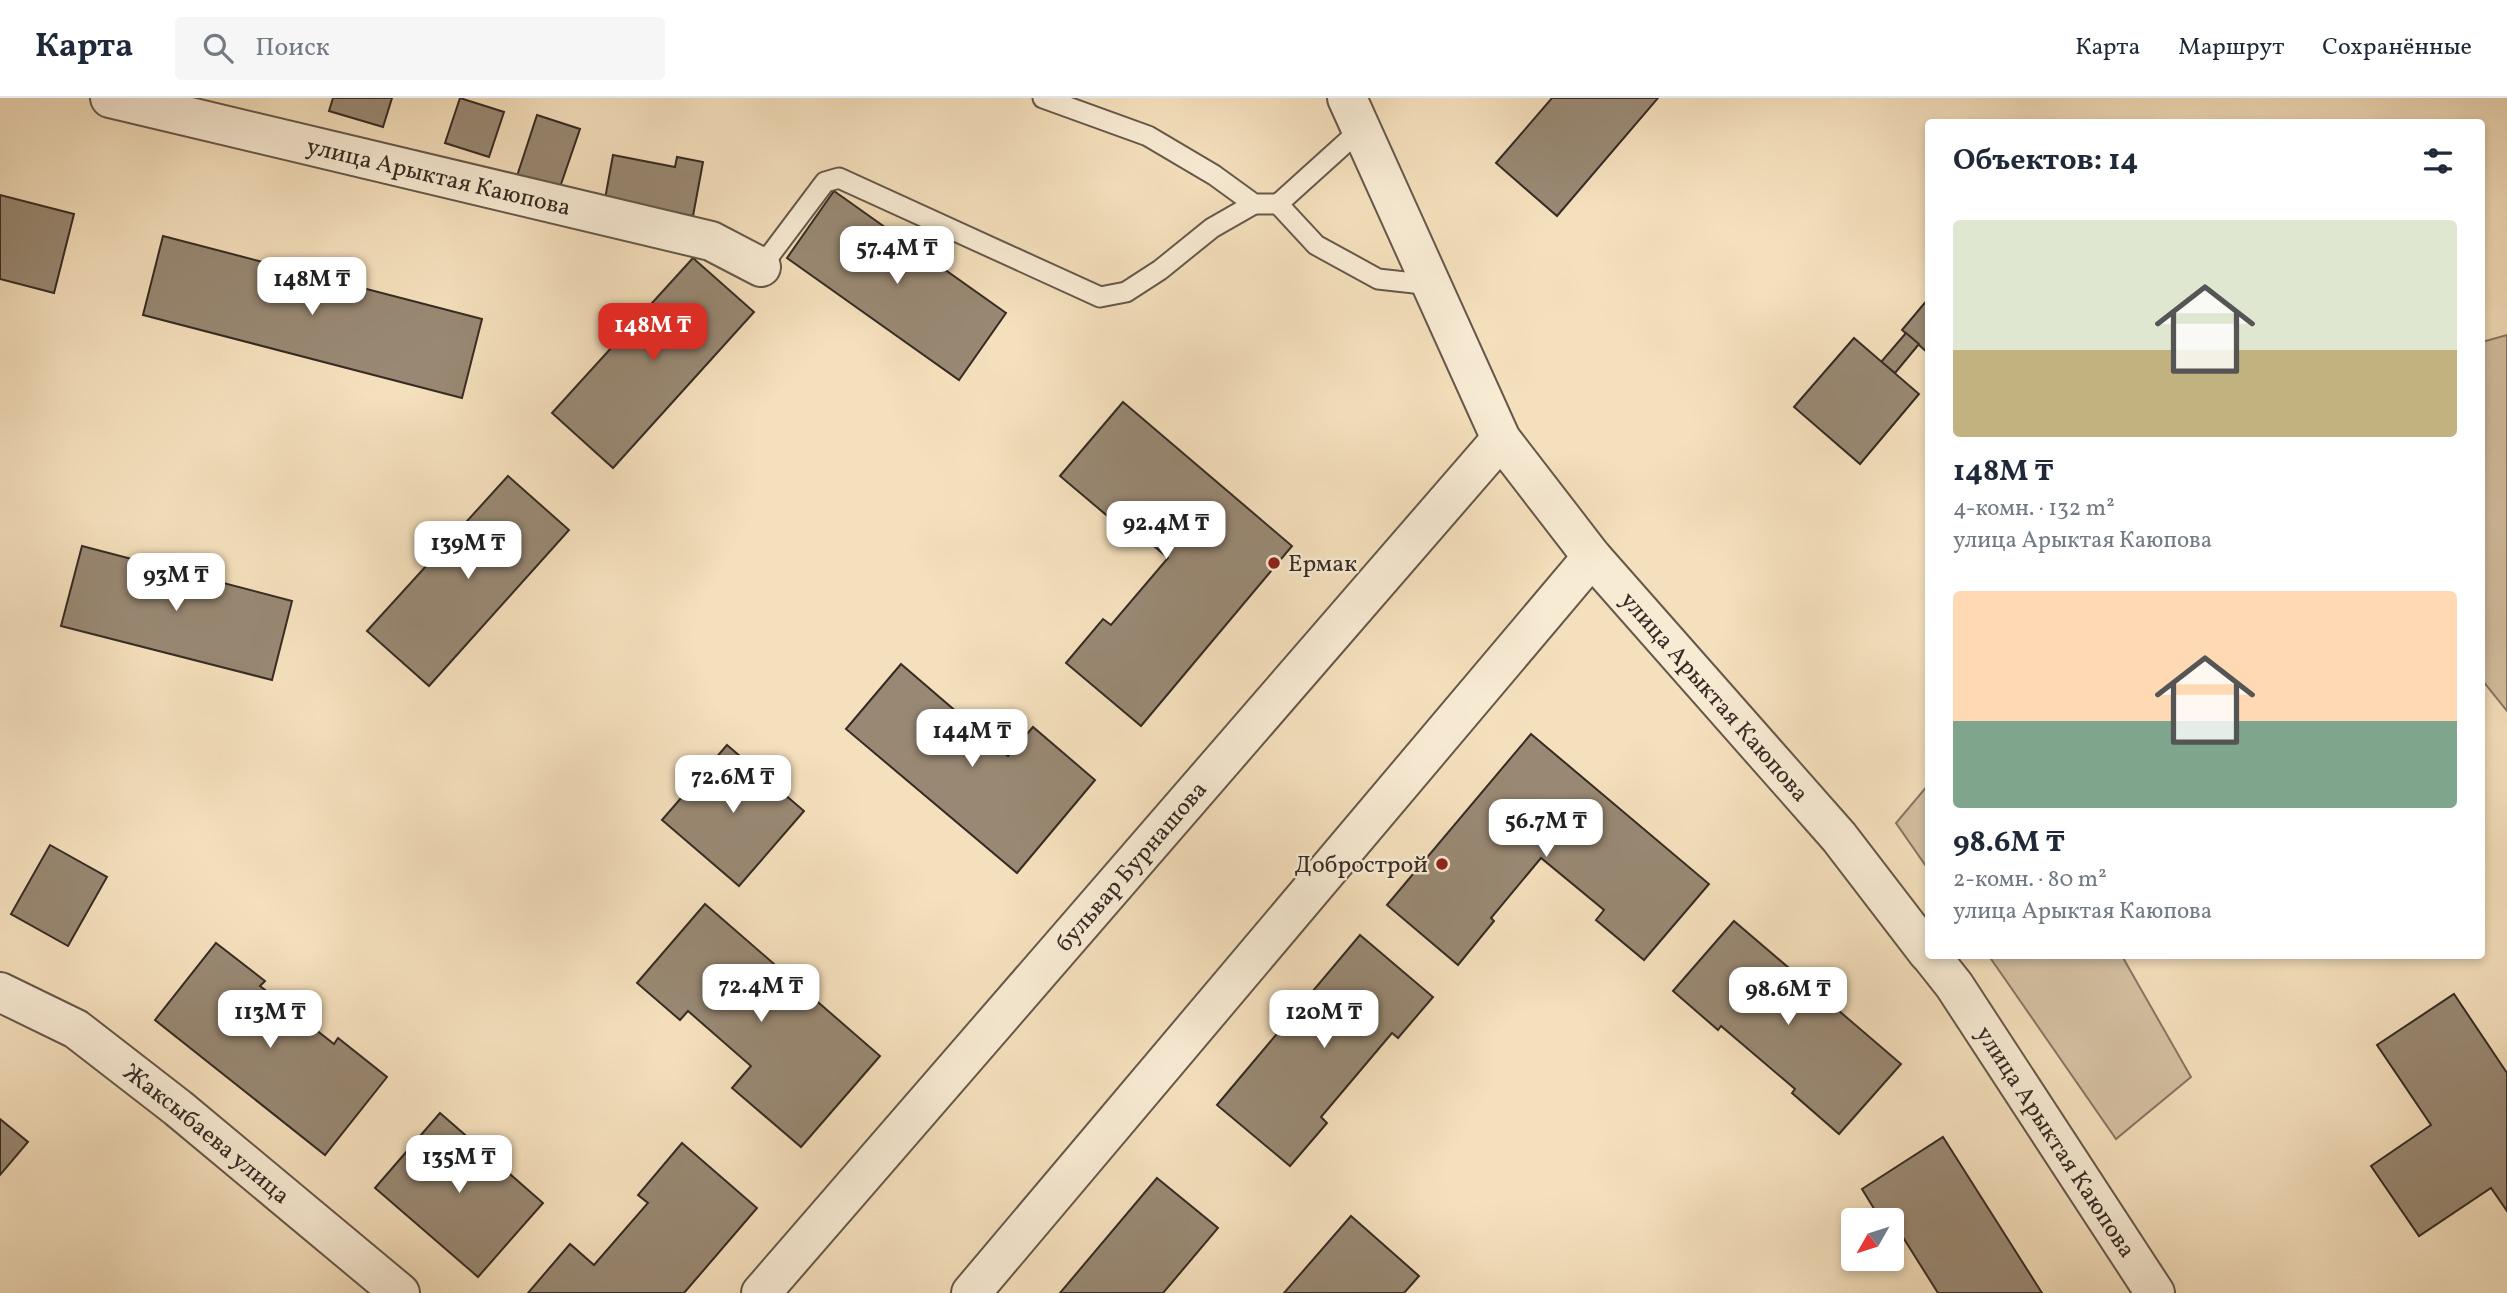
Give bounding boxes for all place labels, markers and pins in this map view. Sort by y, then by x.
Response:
pin: 57.4M ₸ [832,226,962,286]
pin: 148M ₸ [255,258,369,317]
pin: 148M ₸ [596,303,710,363]
pin: 92.4M ₸ [1101,502,1231,561]
pin: 139M ₸ [411,522,525,581]
place label: Ермак [1288,548,1357,582]
pin: 93M ₸ [127,554,225,613]
marker: Ермак [1266,555,1282,571]
pin: 144M ₸ [915,710,1029,769]
pin: 72.6M ₸ [668,756,798,815]
pin: 56.7M ₸ [1481,800,1611,859]
place label: Добрострой [1295,849,1428,883]
marker: Добрострой [1434,856,1450,872]
pin: 72.4M ₸ [696,964,826,1024]
pin: 98.6M ₸ [1723,968,1853,1027]
pin: 113M ₸ [213,990,327,1050]
pin: 120M ₸ [1267,990,1381,1050]
pin: 135M ₸ [402,1136,516,1195]

